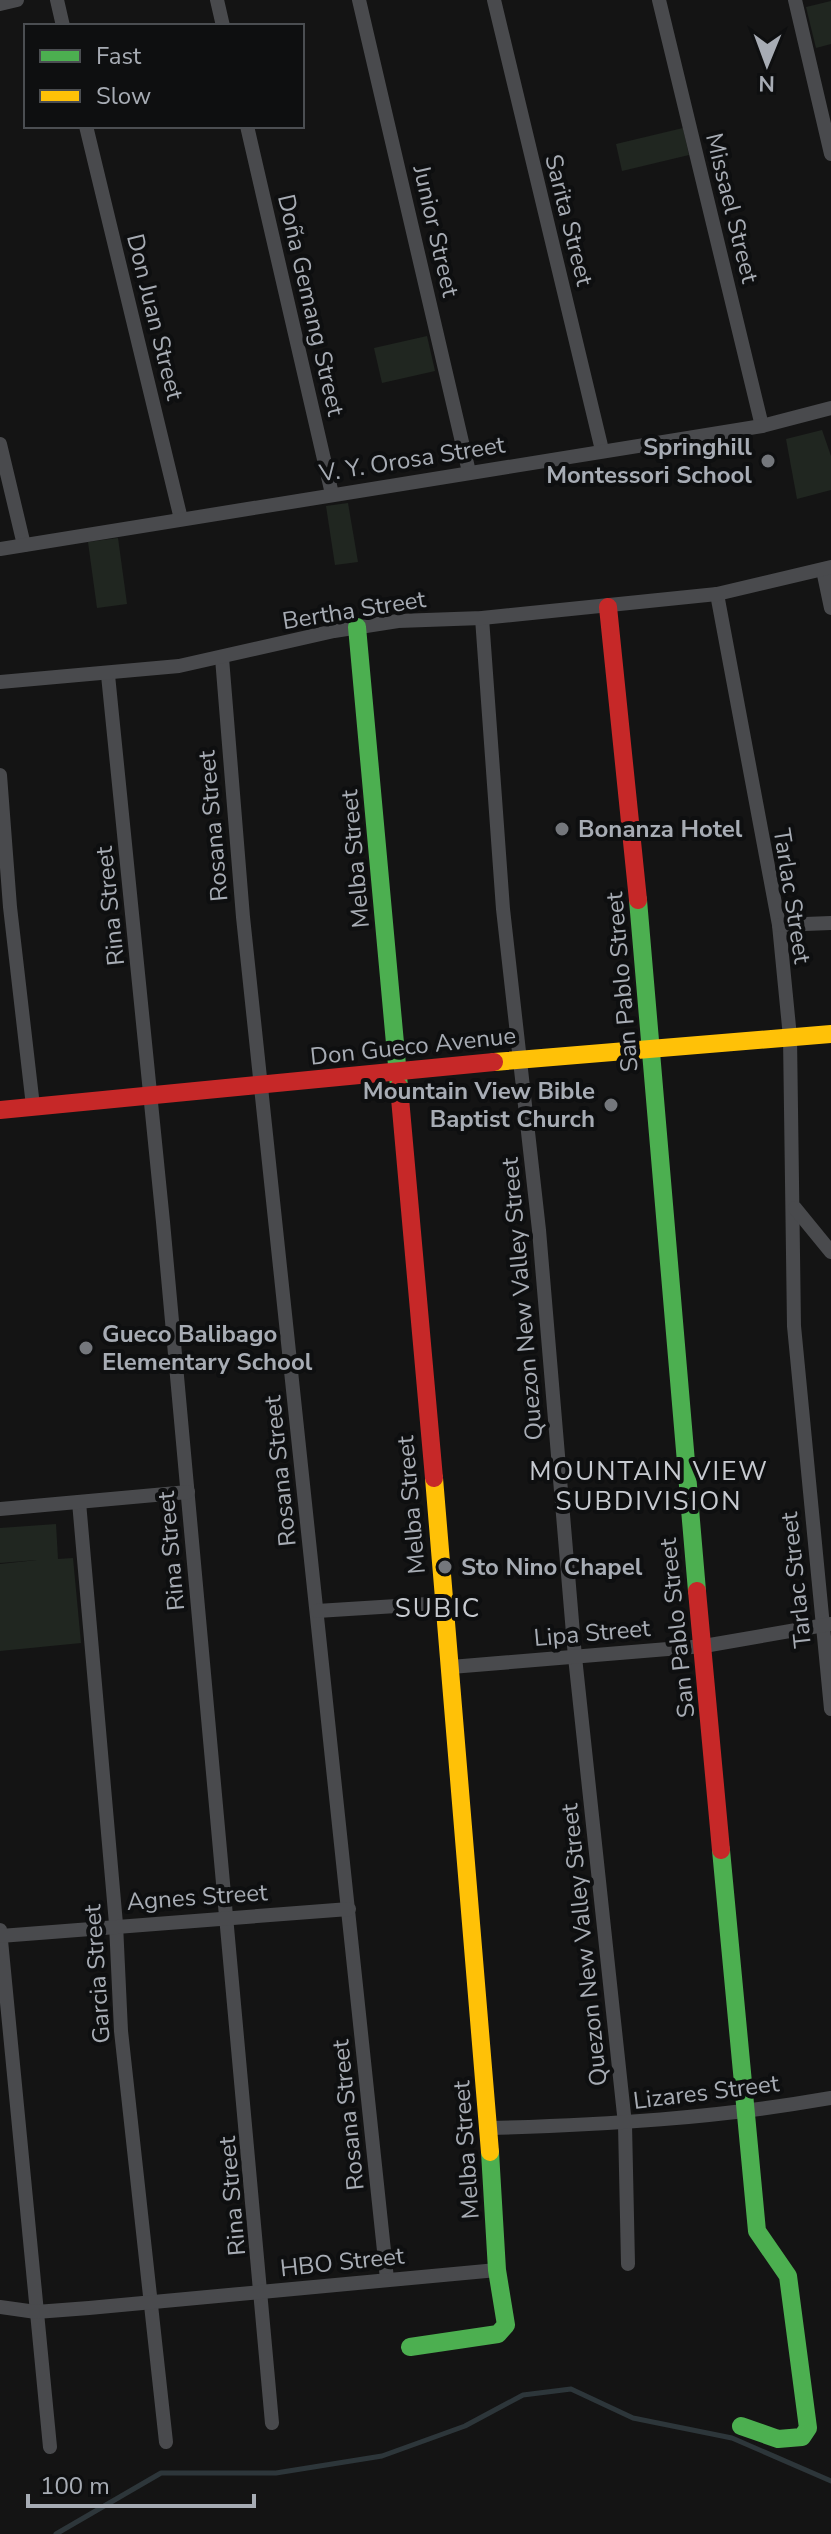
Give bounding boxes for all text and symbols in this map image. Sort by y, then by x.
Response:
legend [24,24,304,128]
north arrow [727,24,807,104]
text: Fast [96,40,142,72]
text: N [758,68,775,98]
text: Slow [96,80,151,112]
street label: Missael Street [698,130,766,287]
street label: Sarita Street [537,151,601,290]
street label: Junior Street [405,161,467,300]
street label: Doña Gemang Street [270,191,352,420]
street label: Don Juan Street [119,231,191,404]
street label: V. Y. Orosa Street [316,428,508,490]
place label: Springhill Montessori School [546,431,752,491]
marker: Springhill Montessori School [759,452,777,470]
street label: Bertha Street [280,583,429,637]
street label: Rosana Street [190,749,236,903]
street label: Melba Street [333,788,377,930]
place label: Bonanza Hotel [578,813,743,845]
marker: Bonanza Hotel [553,820,571,838]
street label: Tarlac Street [766,826,819,967]
street label: Rina Street [88,844,132,967]
street label: San Pablo Street [598,890,646,1073]
street label: Don Gueco Avenue [309,1019,517,1073]
place label: Mountain View Bible Baptist Church [363,1075,595,1135]
marker: Mountain View Bible Baptist Church [602,1096,620,1114]
street label: Quezon New Valley Street [494,1156,550,1442]
place label: Gueco Balibago Elementary School [102,1318,313,1378]
marker: Gueco Balibago Elementary School [77,1339,95,1357]
street label: Rosana Street [256,1393,304,1548]
street label: Melba Street [389,1434,433,1576]
district label: MOUNTAIN VIEW SUBDIVISION [529,1454,769,1519]
street label: Rina Street [150,1489,192,1612]
street label: Tarlac Street [773,1510,819,1650]
street label: San Pablo Street [652,1536,702,1719]
place label: Sto Nino Chapel [461,1551,643,1583]
marker: Sto Nino Chapel [436,1558,454,1576]
district label: SUBIC [395,1591,481,1626]
street label: Lipa Street [532,1612,652,1654]
street label: Quezon New Valley Street [553,1802,615,2088]
street label: Agnes Street [126,1876,269,1918]
street label: Garcia Street [76,1903,118,2045]
street label: Rosana Street [324,2037,372,2192]
street label: Lizares Street [631,2067,781,2117]
street label: Melba Street [445,2079,487,2220]
street label: Rina Street [211,2134,253,2257]
street label: HBO Street [278,2240,406,2284]
scale bar [28,2458,254,2508]
text: 100 m [40,2470,110,2502]

